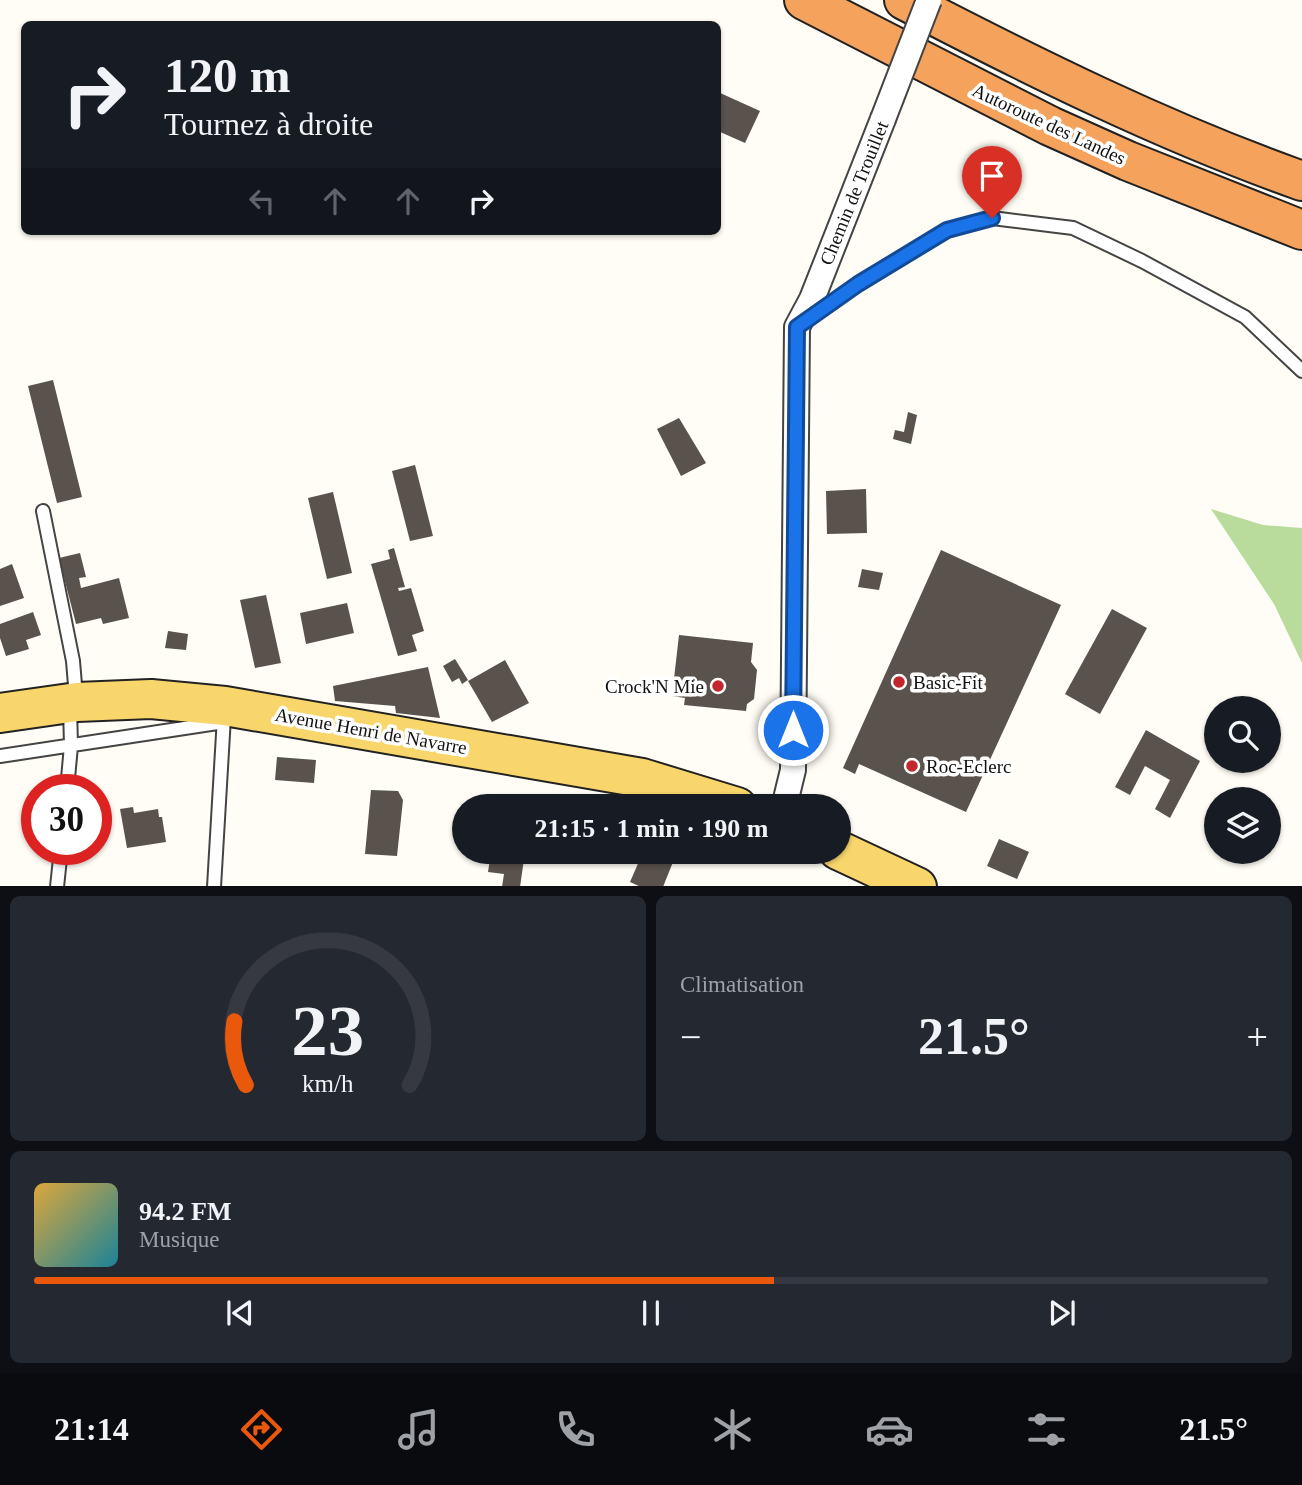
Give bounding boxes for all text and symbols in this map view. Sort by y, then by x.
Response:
text: 120 m [164,48,291,103]
icon: right [49,49,140,140]
street label: Autoroute des Landes [969,79,1129,169]
text: Tournez à droite [164,106,373,142]
street label: Chemin de Trouillet [816,117,893,268]
pin [962,146,1022,218]
icon: arrive [973,157,1011,195]
icon: left [243,182,281,220]
icon: ahead [316,182,354,220]
icon: ahead [389,182,427,220]
icon: right [462,182,500,220]
place label: Basic-Fit [913,672,983,693]
marker: Basic-Fit [891,674,907,690]
place label: Crock'N Mie [605,676,704,697]
marker: Crock'N Mie [710,678,726,694]
position arrow [756,693,830,767]
map controls [1204,696,1281,864]
button: search [1204,696,1281,773]
street label: Avenue Henri de Navarre [274,704,468,758]
place label: Roc-Eclerc [926,756,1011,777]
marker: Roc-Eclerc [904,758,920,774]
speed limit sign: 30 [21,774,112,865]
button: layers [1204,787,1281,864]
text: 21:15 · 1 min · 190 m [535,814,769,843]
text: Climatisation [680,972,804,997]
text: 23 [292,990,364,1071]
text: 21.5° [918,1008,1030,1065]
text: − [680,1016,701,1058]
text: + [1247,1016,1268,1058]
text: km/h [302,1069,354,1096]
text: 94.2 FM [139,1197,231,1226]
text: Musique [139,1227,220,1252]
icon: previous [221,1294,259,1332]
icon: pause [632,1294,670,1332]
icon: next [1043,1294,1081,1332]
icon: directions [237,1405,286,1454]
icon: music [394,1405,443,1454]
icon: phone [551,1405,600,1454]
icon: climate [708,1405,757,1454]
icon: car [865,1405,914,1454]
icon: filters [1022,1405,1071,1454]
text: 21:14 [54,1411,129,1447]
text: 21.5° [1179,1411,1248,1447]

